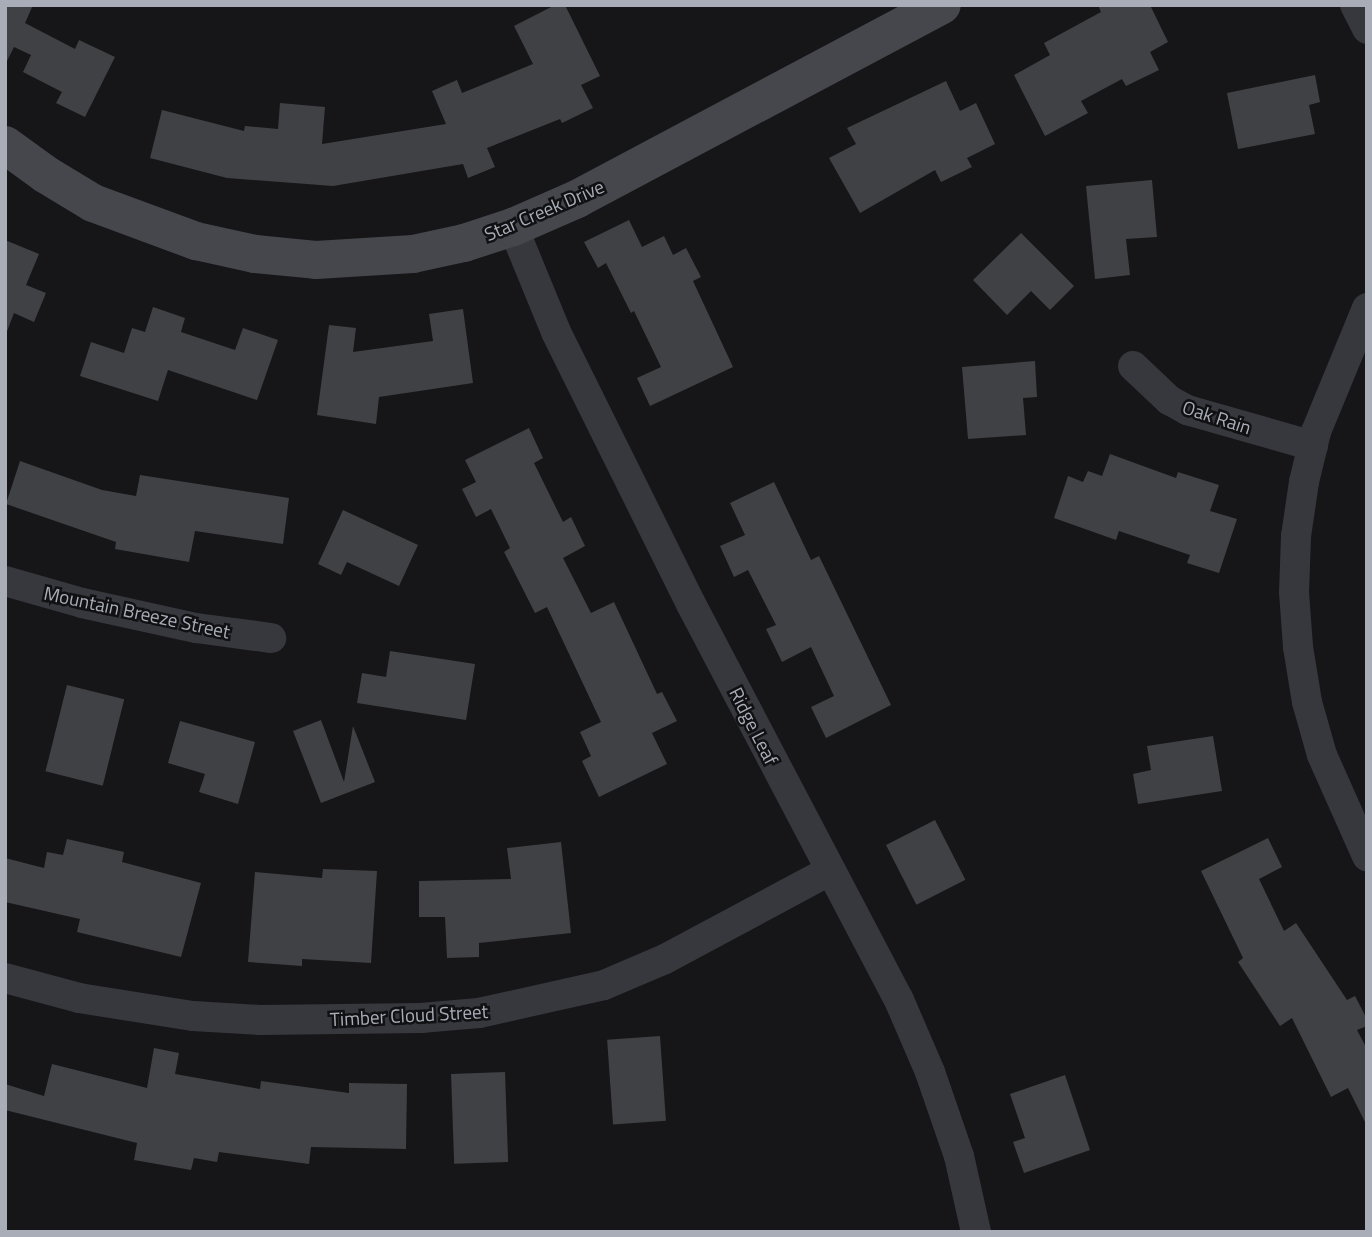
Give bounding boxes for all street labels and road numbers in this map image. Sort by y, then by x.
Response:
street label: Star Creek Drive [481,175,607,245]
street label: Oak Rain [1180,395,1254,439]
street label: Mountain Breeze Street [42,581,232,643]
street label: Ridge Leaf [725,683,783,769]
street label: Timber Cloud Street [329,999,489,1031]

